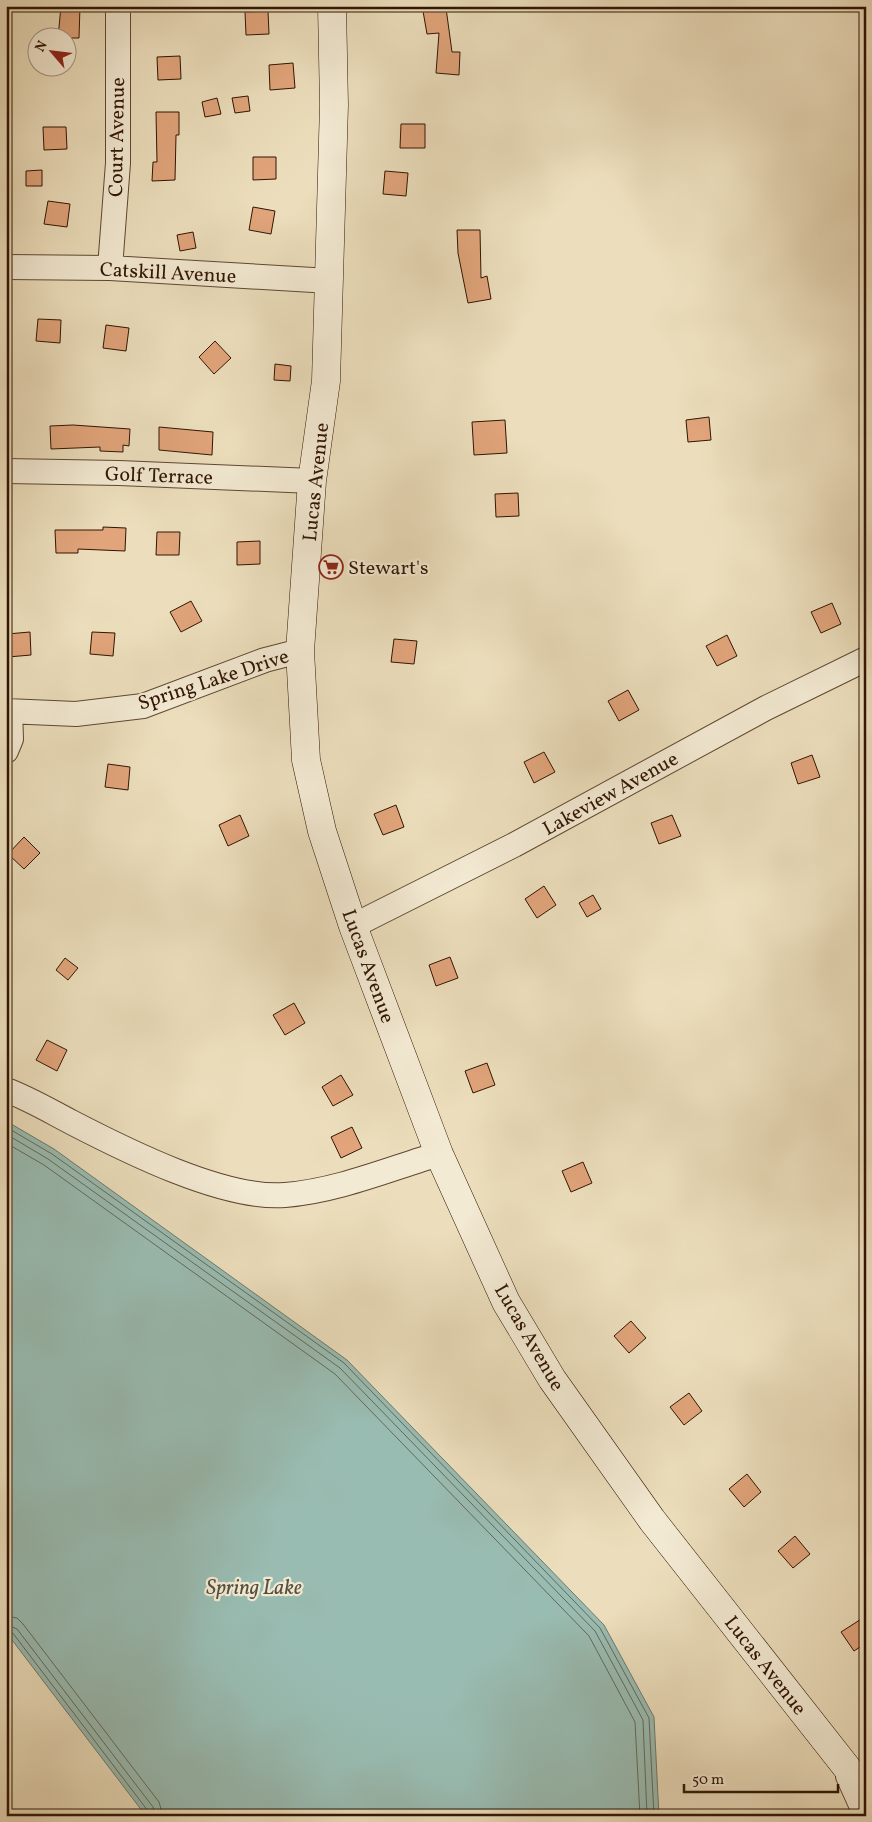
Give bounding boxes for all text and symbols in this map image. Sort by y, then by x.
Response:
north arrow [28,28,78,78]
text: N [31,38,53,56]
street label: Court Avenue [103,77,133,197]
street label: Catskill Avenue [99,256,237,292]
street label: Lucas Avenue [297,421,337,543]
street label: Golf Terrace [104,461,213,493]
supermarket icon: Stewart's [318,554,344,580]
place label: Stewart's [348,555,429,583]
street label: Spring Lake Drive [135,643,293,718]
street label: Lakeview Avenue [538,746,684,844]
street label: Lucas Avenue [334,906,401,1028]
street label: Lucas Avenue [486,1279,570,1397]
water label: Spring Lake [206,1574,302,1603]
street label: Lucas Avenue [717,1611,812,1722]
scale bar [684,1762,838,1794]
text: 50 m [692,1770,724,1791]

